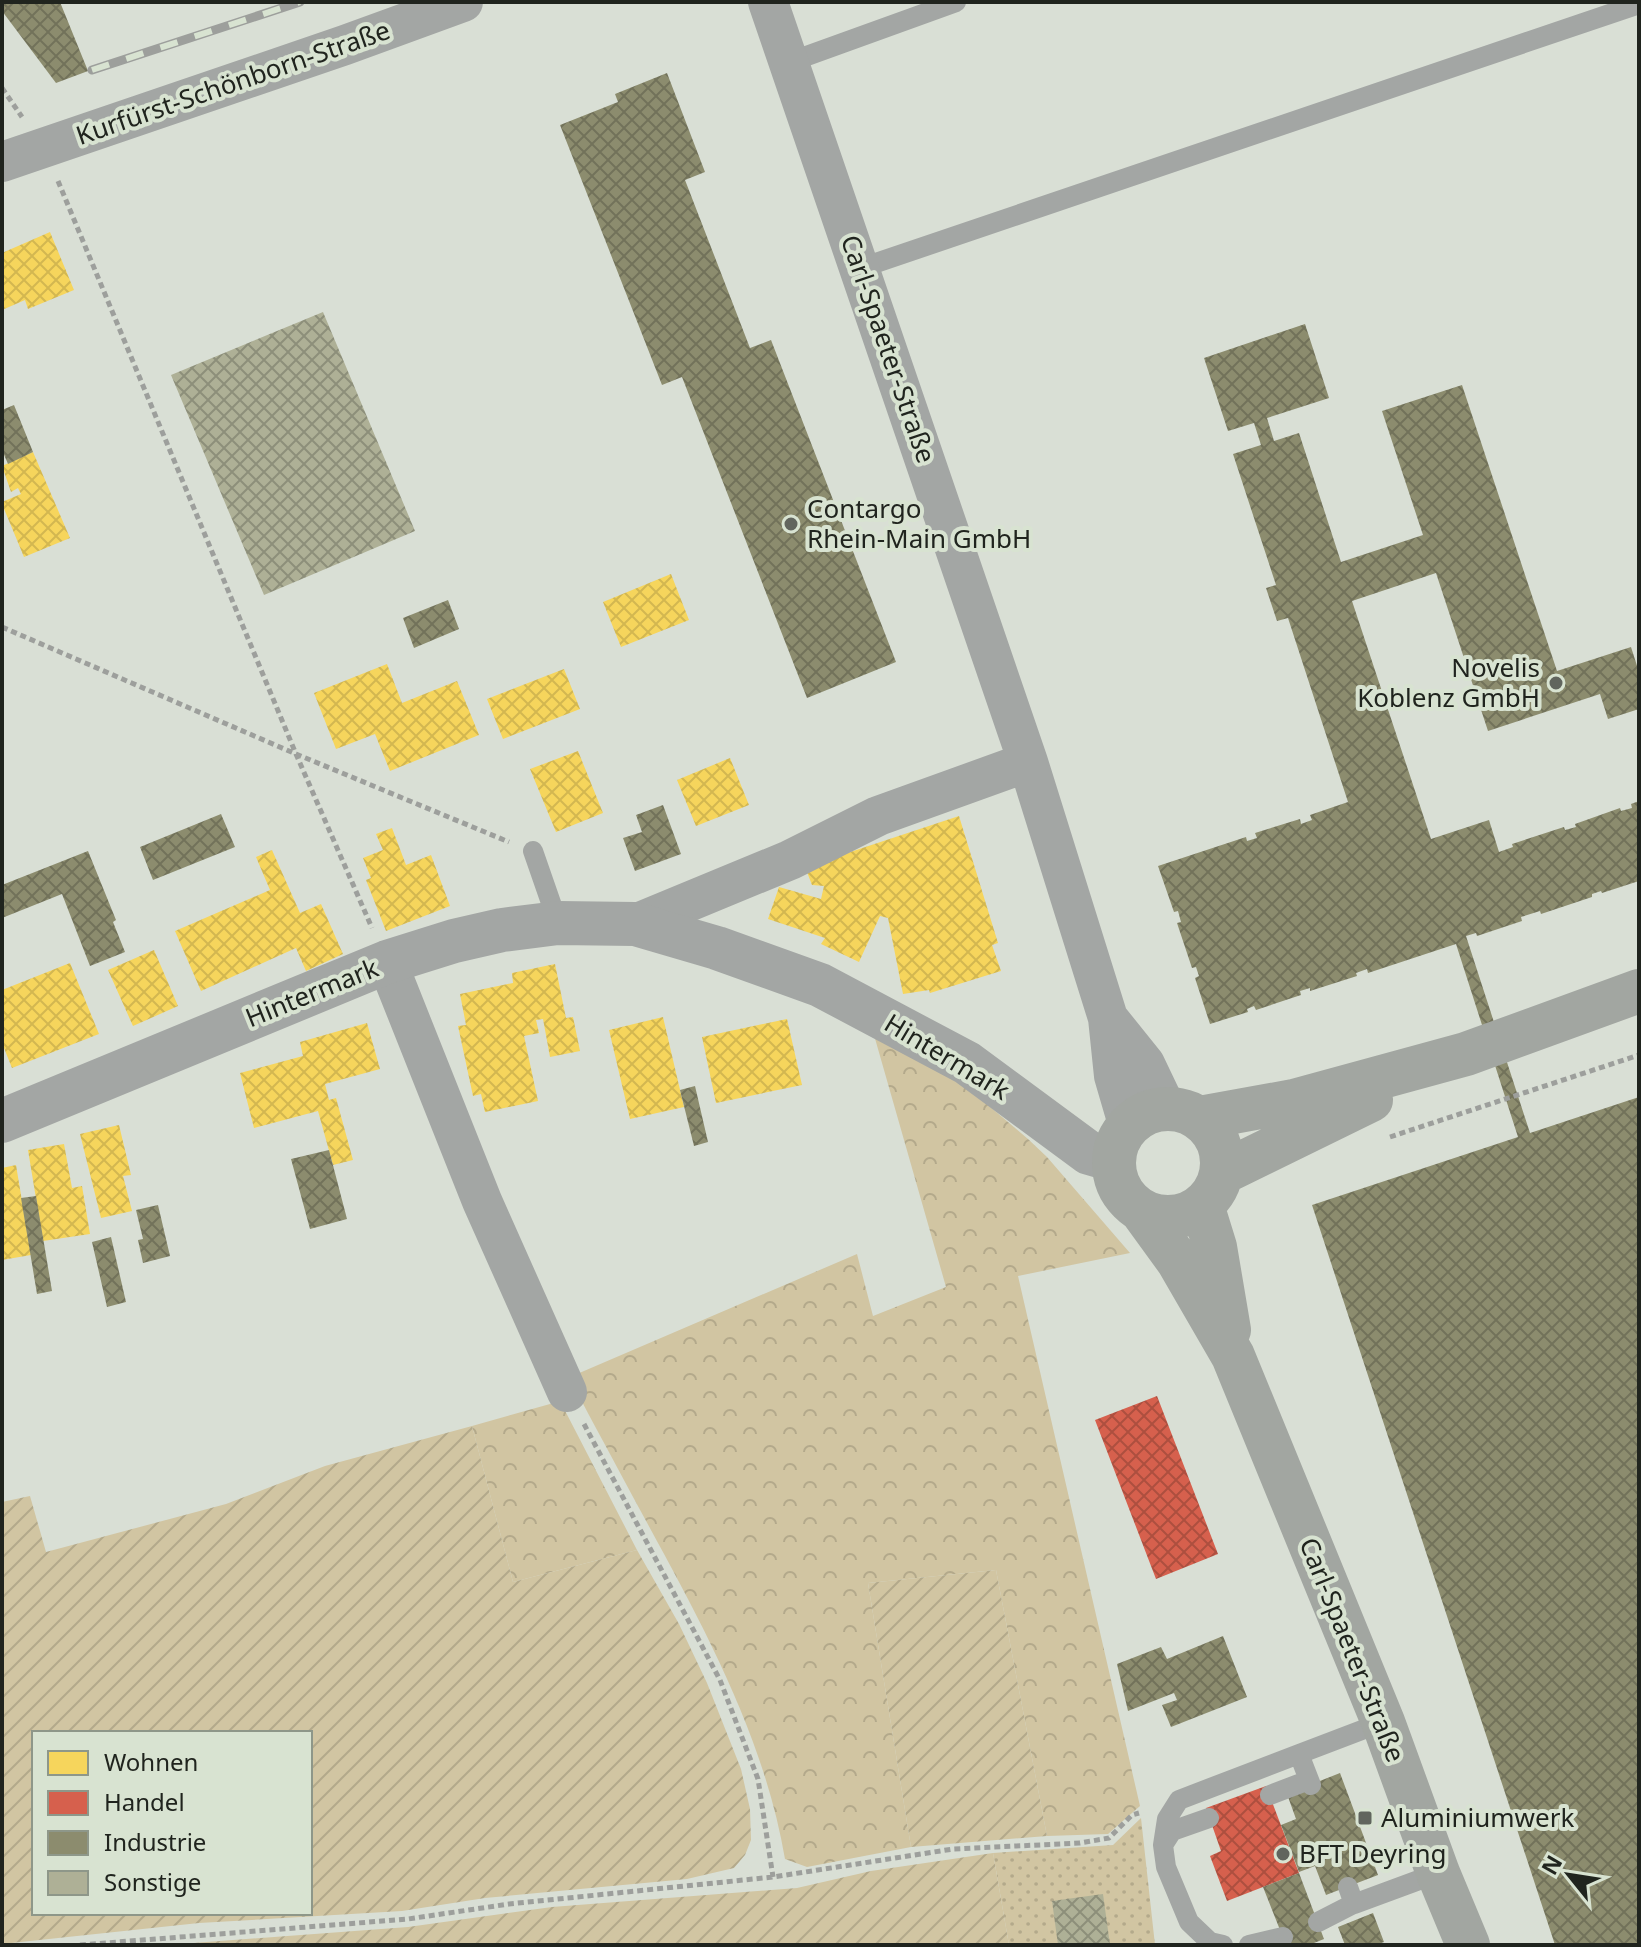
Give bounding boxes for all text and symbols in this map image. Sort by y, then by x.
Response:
street label: Kurfürst-Schönborn-Straße [71,11,395,153]
street label: Carl-Spaeter-Straße [833,230,945,468]
place label: Contargo Rhein-Main GmbH [807,490,1031,556]
marker: Contargo Rhein-Main GmbH [782,515,800,533]
place label: Novelis Koblenz GmbH [1357,649,1540,715]
marker: Novelis Koblenz GmbH [1547,674,1565,692]
street label: Hintermark [240,949,384,1035]
street label: Hintermark [878,1005,1017,1108]
street label: Carl-Spaeter-Straße [1291,1532,1414,1767]
legend [32,1731,312,1915]
text: Wohnen [104,1745,198,1778]
text: Handel [104,1785,185,1818]
place label: Aluminiumwerk [1381,1799,1574,1835]
marker: Aluminiumwerk [1356,1809,1374,1827]
text: Industrie [104,1825,206,1858]
place label: BFT Deyring [1299,1835,1447,1871]
north arrow [1529,1835,1609,1915]
marker: BFT Deyring [1274,1845,1292,1863]
text: N [1533,1849,1568,1880]
text: Sonstige [104,1865,201,1898]

